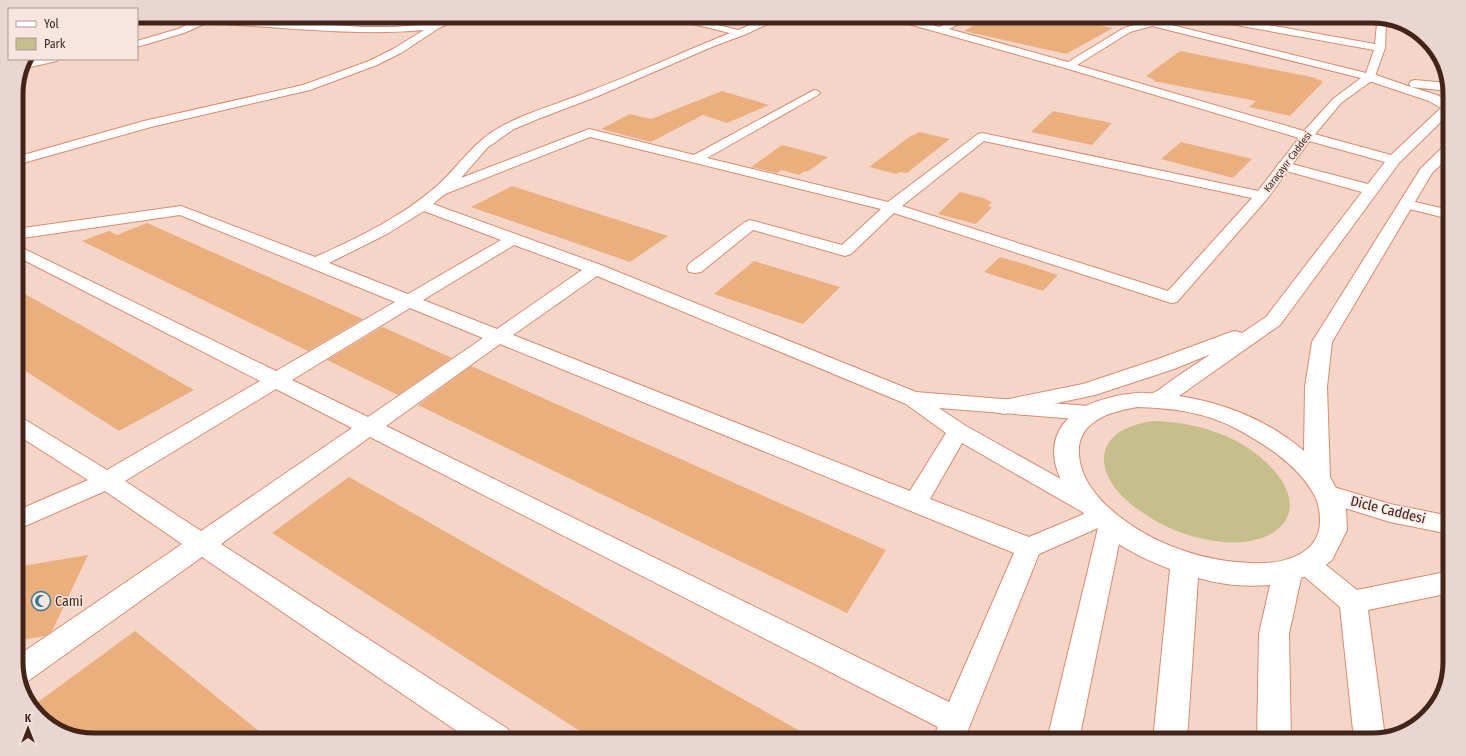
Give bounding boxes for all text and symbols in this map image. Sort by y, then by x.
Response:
legend [8,8,138,60]
text: Yol [44,17,59,31]
text: Park [44,37,66,51]
street label: Karaçayır Caddesi [1261,130,1315,194]
street label: Dicle Caddesi [1349,492,1427,528]
mosque icon: Cami [30,590,52,612]
place label: Cami [55,593,83,610]
north arrow [8,708,48,748]
text: K [25,712,32,725]

